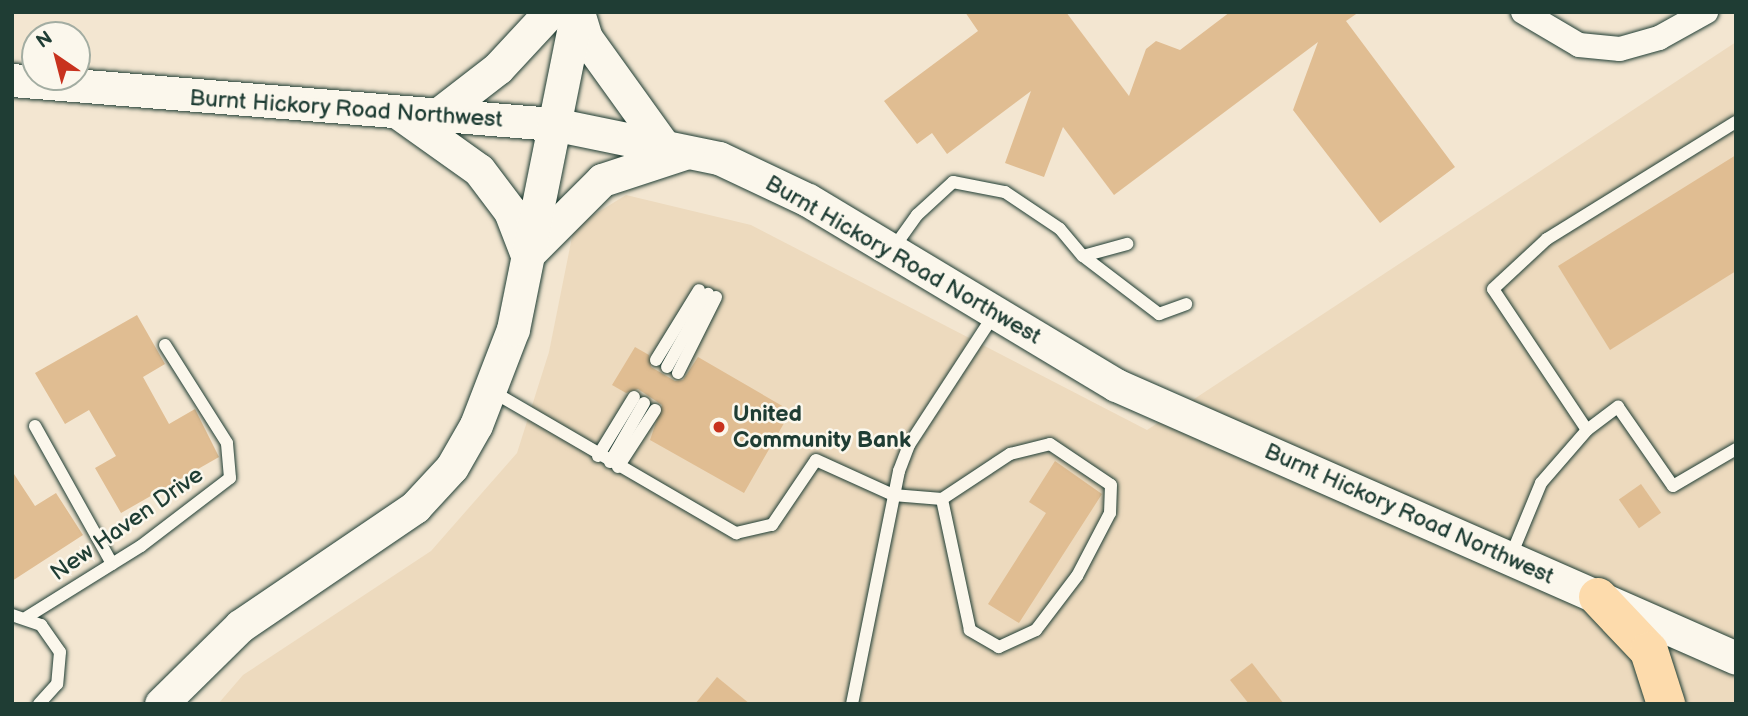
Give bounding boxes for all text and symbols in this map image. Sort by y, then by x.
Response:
north arrow [21,21,91,91]
text: N [32,27,57,54]
street label: Burnt Hickory Road Northwest [188,84,504,134]
street label: Burnt Hickory Road Northwest [760,169,1046,351]
place label: United Community Bank [733,400,912,454]
marker: United Community Bank [711,419,727,435]
street label: Burnt Hickory Road Northwest [1259,437,1559,591]
street label: New Haven Drive [45,461,209,587]

